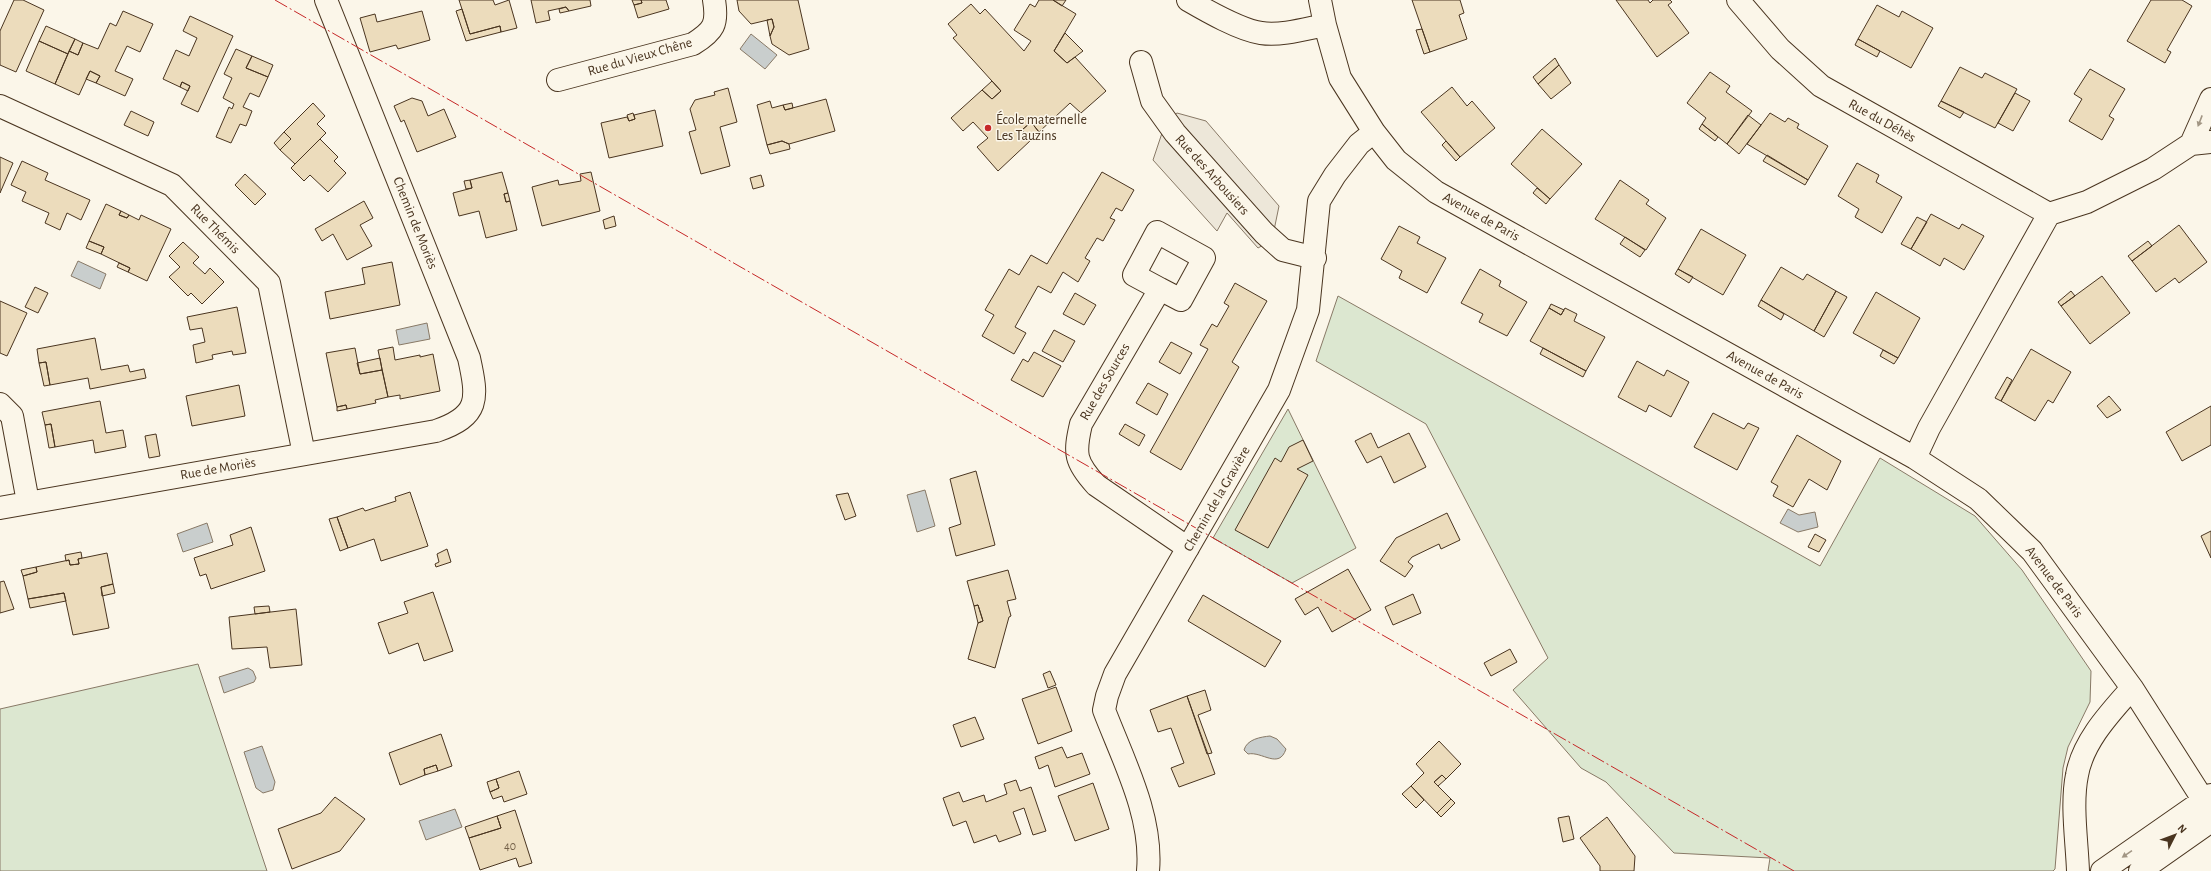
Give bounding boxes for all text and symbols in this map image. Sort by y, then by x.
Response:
street label: Rue du Vieux Chêne [586,35,694,79]
street label: Rue du Déhès [1846,97,1918,145]
place label: École maternelle Les Tauzins [996,110,1087,143]
one-way arrow [2196,116,2202,128]
marker: École maternelle Les Tauzins [983,123,993,133]
street label: Rue des Arbousiers [1172,132,1252,218]
street label: Chemin de Moriès [390,175,440,271]
street label: Avenue de Paris [1440,190,1522,244]
street label: Rue Thémis [188,202,242,256]
street label: Rue des Sources [1077,341,1133,423]
street label: Avenue de Paris [1724,348,1806,402]
street label: Chemin de la Gravière [1181,444,1253,554]
street label: Rue de Moriès [179,455,257,483]
street label: Avenue de Paris [2023,544,2085,620]
north arrow [2155,815,2195,855]
text: N [2175,822,2189,835]
house number: 40 [504,840,516,852]
one-way arrow [2122,850,2133,858]

